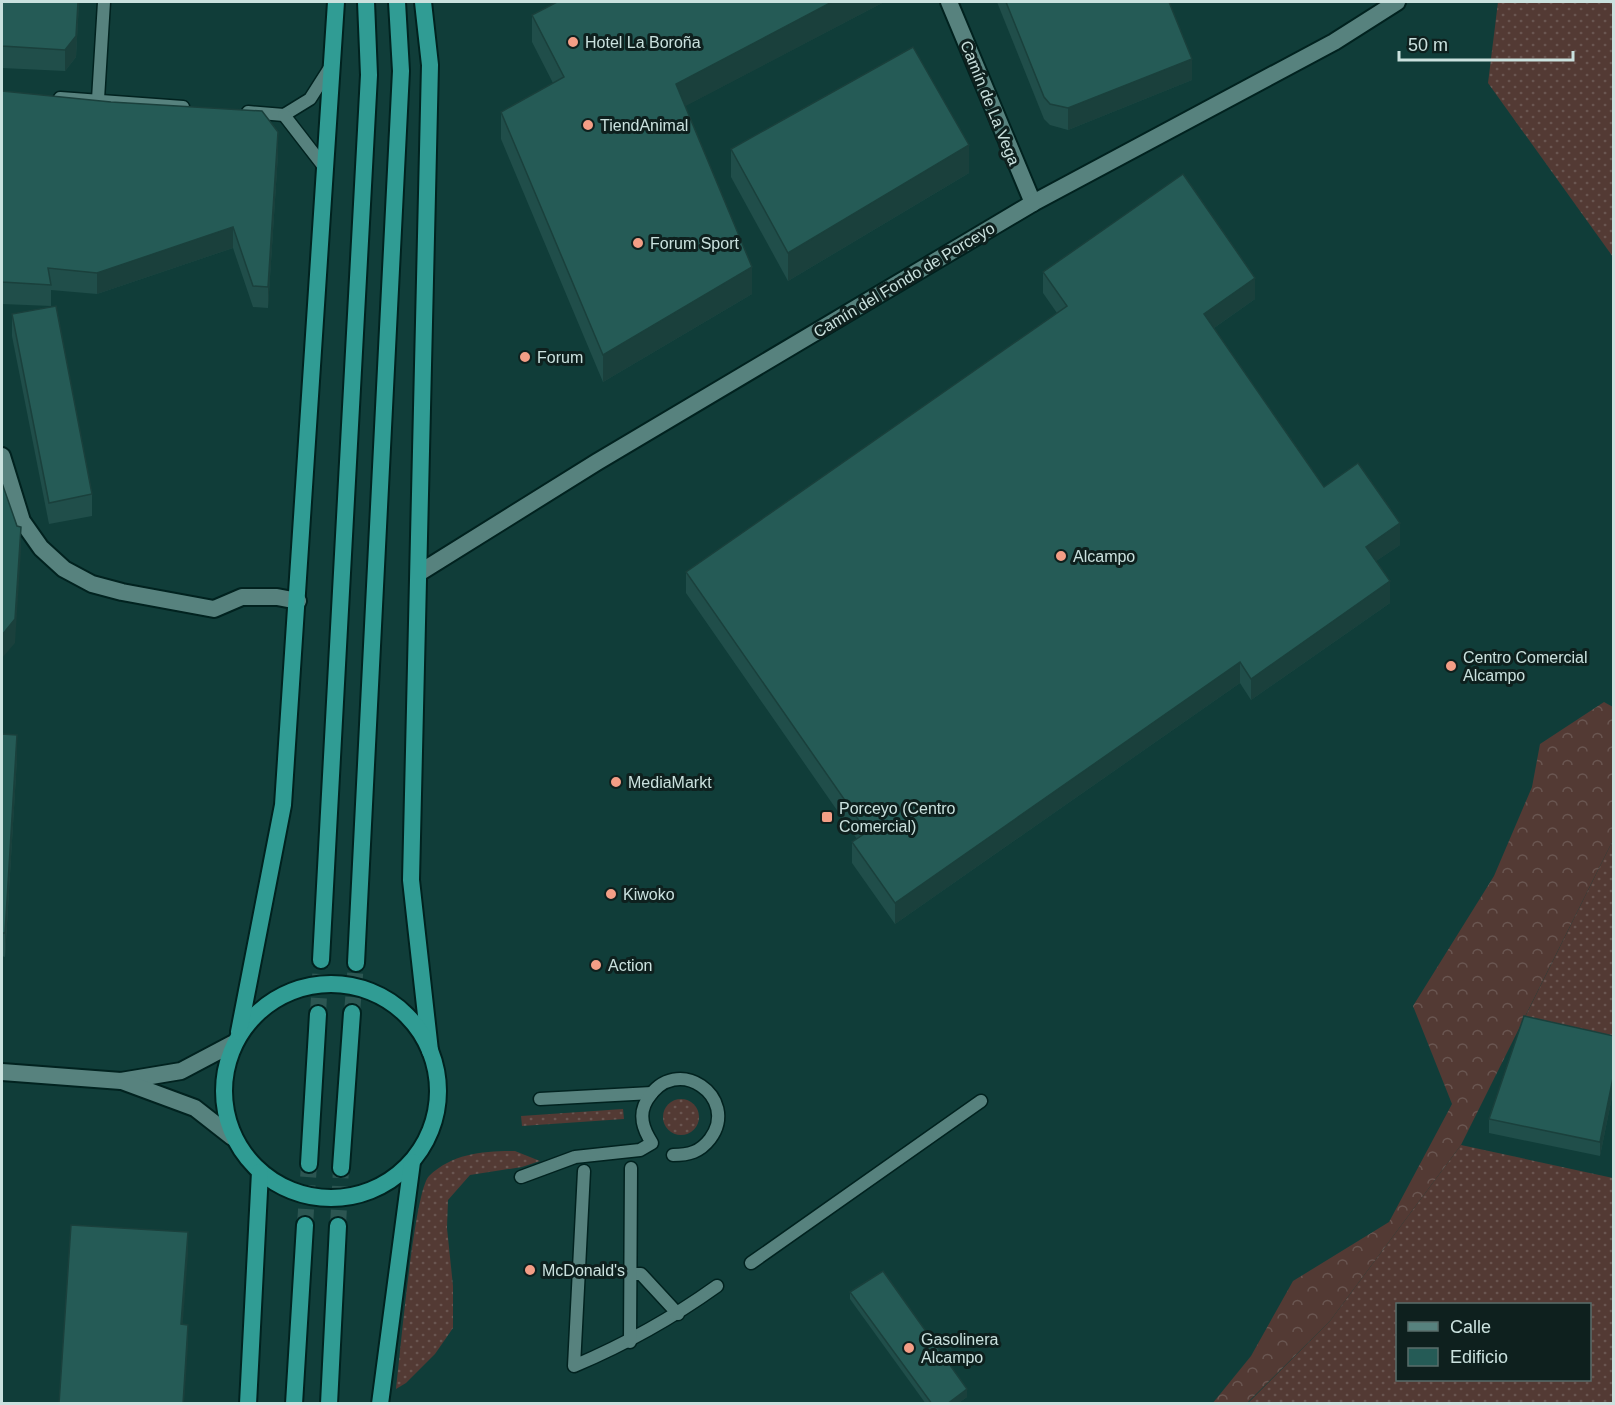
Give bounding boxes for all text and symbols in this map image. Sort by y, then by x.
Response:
scale bar [1399,24,1573,62]
place label: Hotel La Boroña [585,34,701,51]
marker: Hotel La Boroña [566,35,580,49]
text: 50 m [1408,35,1448,55]
street label: Camín de La Vega [957,38,1023,168]
place label: TiendAnimal [600,117,688,134]
marker: TiendAnimal [581,118,595,132]
street label: Camín del Fondo de Porceyo [810,219,998,341]
place label: Forum Sport [650,235,739,252]
marker: Forum Sport [631,236,645,250]
place label: Forum [537,349,583,366]
marker: Forum [518,350,532,364]
place label: Alcampo [1073,548,1135,565]
marker: Alcampo [1054,549,1068,563]
place label: Centro Comercial Alcampo [1463,649,1587,684]
marker: Centro Comercial Alcampo [1444,659,1458,673]
place label: MediaMarkt [628,774,712,791]
marker: MediaMarkt [609,775,623,789]
place label: Porceyo (Centro Comercial) [839,800,956,835]
marker: Porceyo (Centro Comercial) [820,810,834,824]
place label: Kiwoko [623,886,675,903]
marker: Kiwoko [604,887,618,901]
place label: Action [608,957,652,974]
marker: Action [589,958,603,972]
place label: McDonald's [542,1262,625,1279]
marker: McDonald's [523,1263,537,1277]
legend [1396,1303,1591,1381]
text: Calle [1450,1317,1491,1337]
place label: Gasolinera Alcampo [921,1331,998,1366]
marker: Gasolinera Alcampo [902,1341,916,1355]
text: Edificio [1450,1347,1508,1367]

